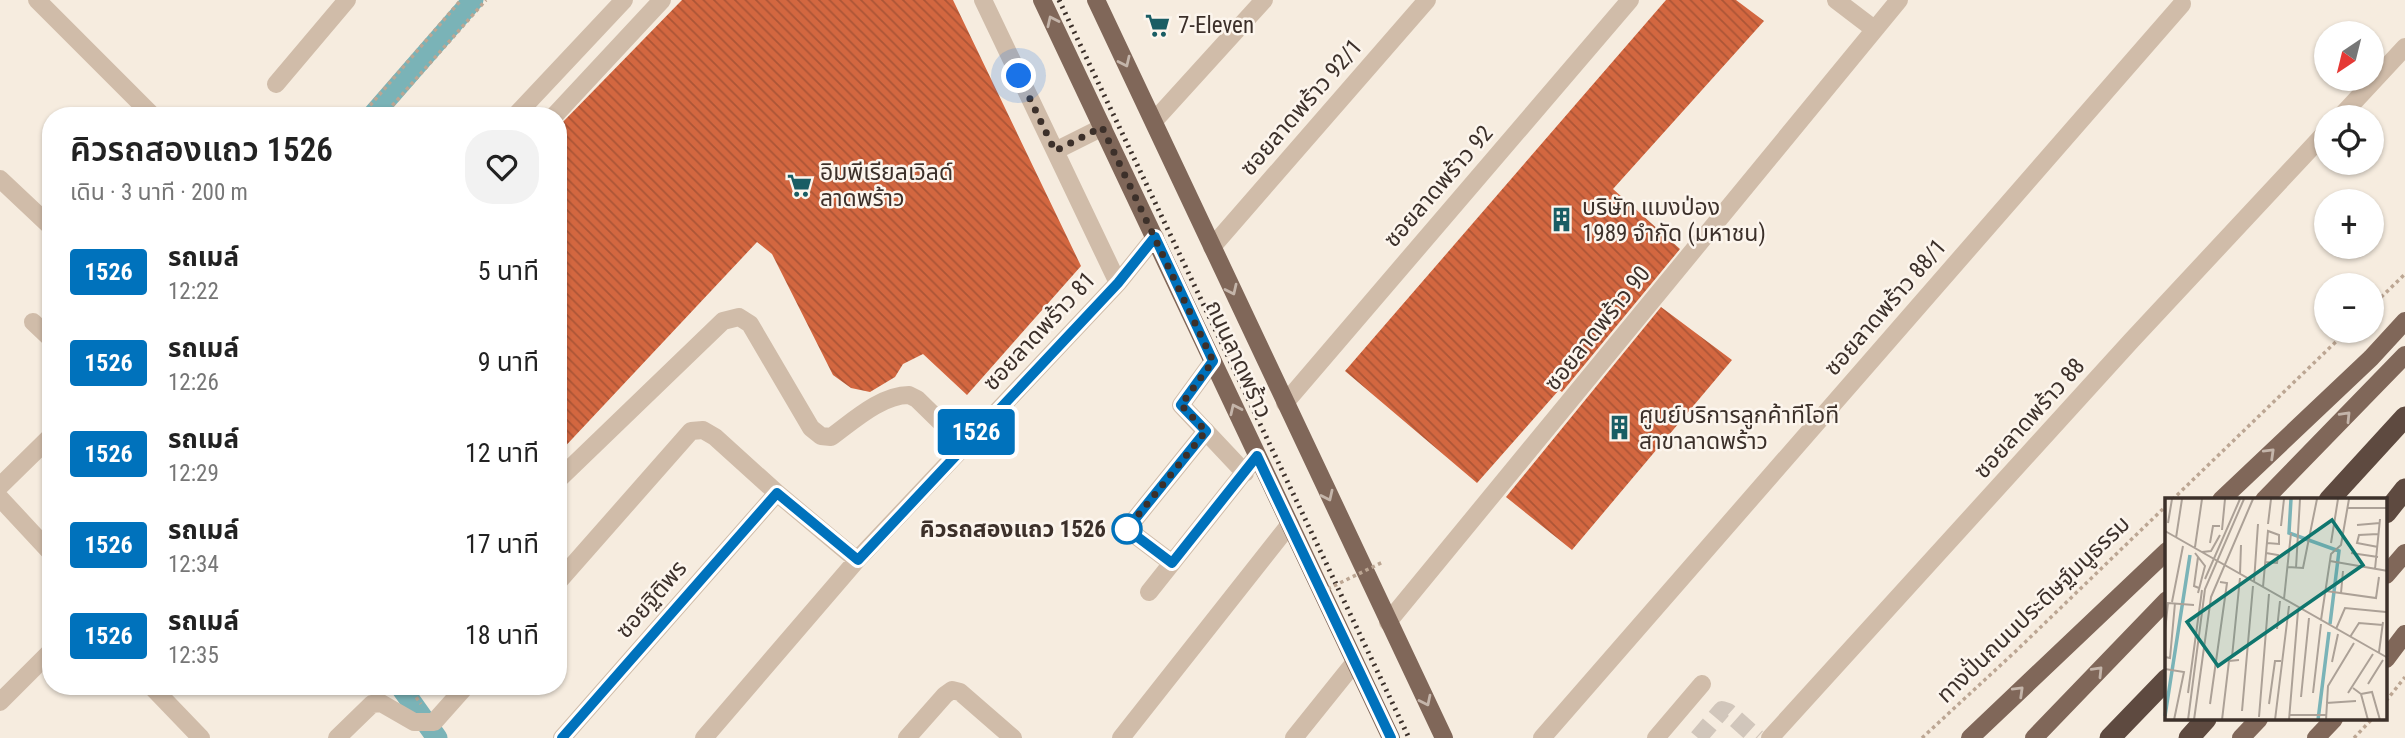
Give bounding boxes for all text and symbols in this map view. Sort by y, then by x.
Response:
supermarket icon: 7-Eleven [1144,11,1172,39]
place label: 7-Eleven [1178,12,1254,39]
one-way arrow [1047,16,1061,28]
north arrow [2314,21,2384,91]
map controls [2314,21,2384,343]
street label: ซอยลาดพร้าว 92/1 [1235,34,1368,181]
one-way arrow [1117,55,1131,67]
your location [1001,58,1036,93]
button: locate [2314,105,2384,175]
street label: ซอยลาดพร้าว 92 [1378,120,1498,253]
text: คิวรถสองแถว 1526 [70,130,333,169]
button: heart [465,130,539,204]
place label: อิมพีเรียลเวิลด์ ลาดพร้าว [820,159,953,212]
supermarket icon: อิมพีเรียลเวิลด์ ลาดพร้าว [786,171,814,199]
text: เดิน · 3 นาที · 200 m [70,179,248,206]
button: + [2314,189,2384,259]
place label: บริษัท แมงป่อง 1989 จำกัด (มหาชน) [1582,194,1766,247]
building icon: บริษัท แมงป่อง 1989 จำกัด (มหาชน) [1548,206,1576,234]
street label: ซอยลาดพร้าว 88/1 [1819,234,1952,381]
text: รถเมล์ [168,242,239,272]
text: 5 นาที [478,256,539,286]
text: 1526 [84,258,133,286]
street label: ซอยลาดพร้าว 90 [1539,261,1656,396]
street label: ซอยลาดพร้าว 81 [978,266,1101,396]
button: − [2314,273,2384,343]
text: 12:22 [168,278,219,305]
one-way arrow [1224,283,1238,295]
street label: ถนนลาดพร้าว [1200,296,1278,422]
text: รถเมล์ [168,333,239,363]
text: 9 นาที [478,347,539,377]
text: 1526 [84,349,133,377]
street label: ซอยลาดพร้าว 88 [1968,353,2090,484]
text: 12:26 [168,369,219,396]
place label: ศูนย์บริการลูกค้าทีโอที สาขาลาดพร้าว [1639,402,1839,455]
one-way arrow [1229,403,1243,416]
line badge: 1526 [927,409,1025,455]
one-way arrow [2337,411,2350,424]
building icon: ศูนย์บริการลูกค้าทีโอที สาขาลาดพร้าว [1605,414,1633,442]
text: 1526 [952,418,1000,446]
text: รถเมล์ [168,424,239,454]
text: 12 นาที [465,438,539,468]
text: 1526 [84,440,133,468]
one-way arrow [2262,449,2275,461]
text: 12:29 [168,460,219,487]
one-way arrow [1320,489,1334,501]
inset map [2165,498,2388,720]
street label: ทางปั่นถนนประดิษฐ์มนูธรรม [1930,509,2136,709]
marker: คิวรถสองแถว 1526 [1112,514,1142,544]
text: รถเมล์ [168,515,239,545]
place label: คิวรถสองแถว 1526 [920,516,1106,543]
text: 17 นาที [465,529,539,559]
text: 1526 [84,531,133,559]
text: 12:34 [168,551,219,578]
street label: ซอยฐิติพร [610,555,692,644]
text: รถเมล์ [168,606,239,636]
text: 18 นาที [465,620,539,650]
text: 1526 [84,622,133,650]
text: 12:35 [168,642,219,669]
one-way arrow [2090,667,2103,680]
one-way arrow [2011,687,2024,699]
one-way arrow [1418,694,1432,706]

